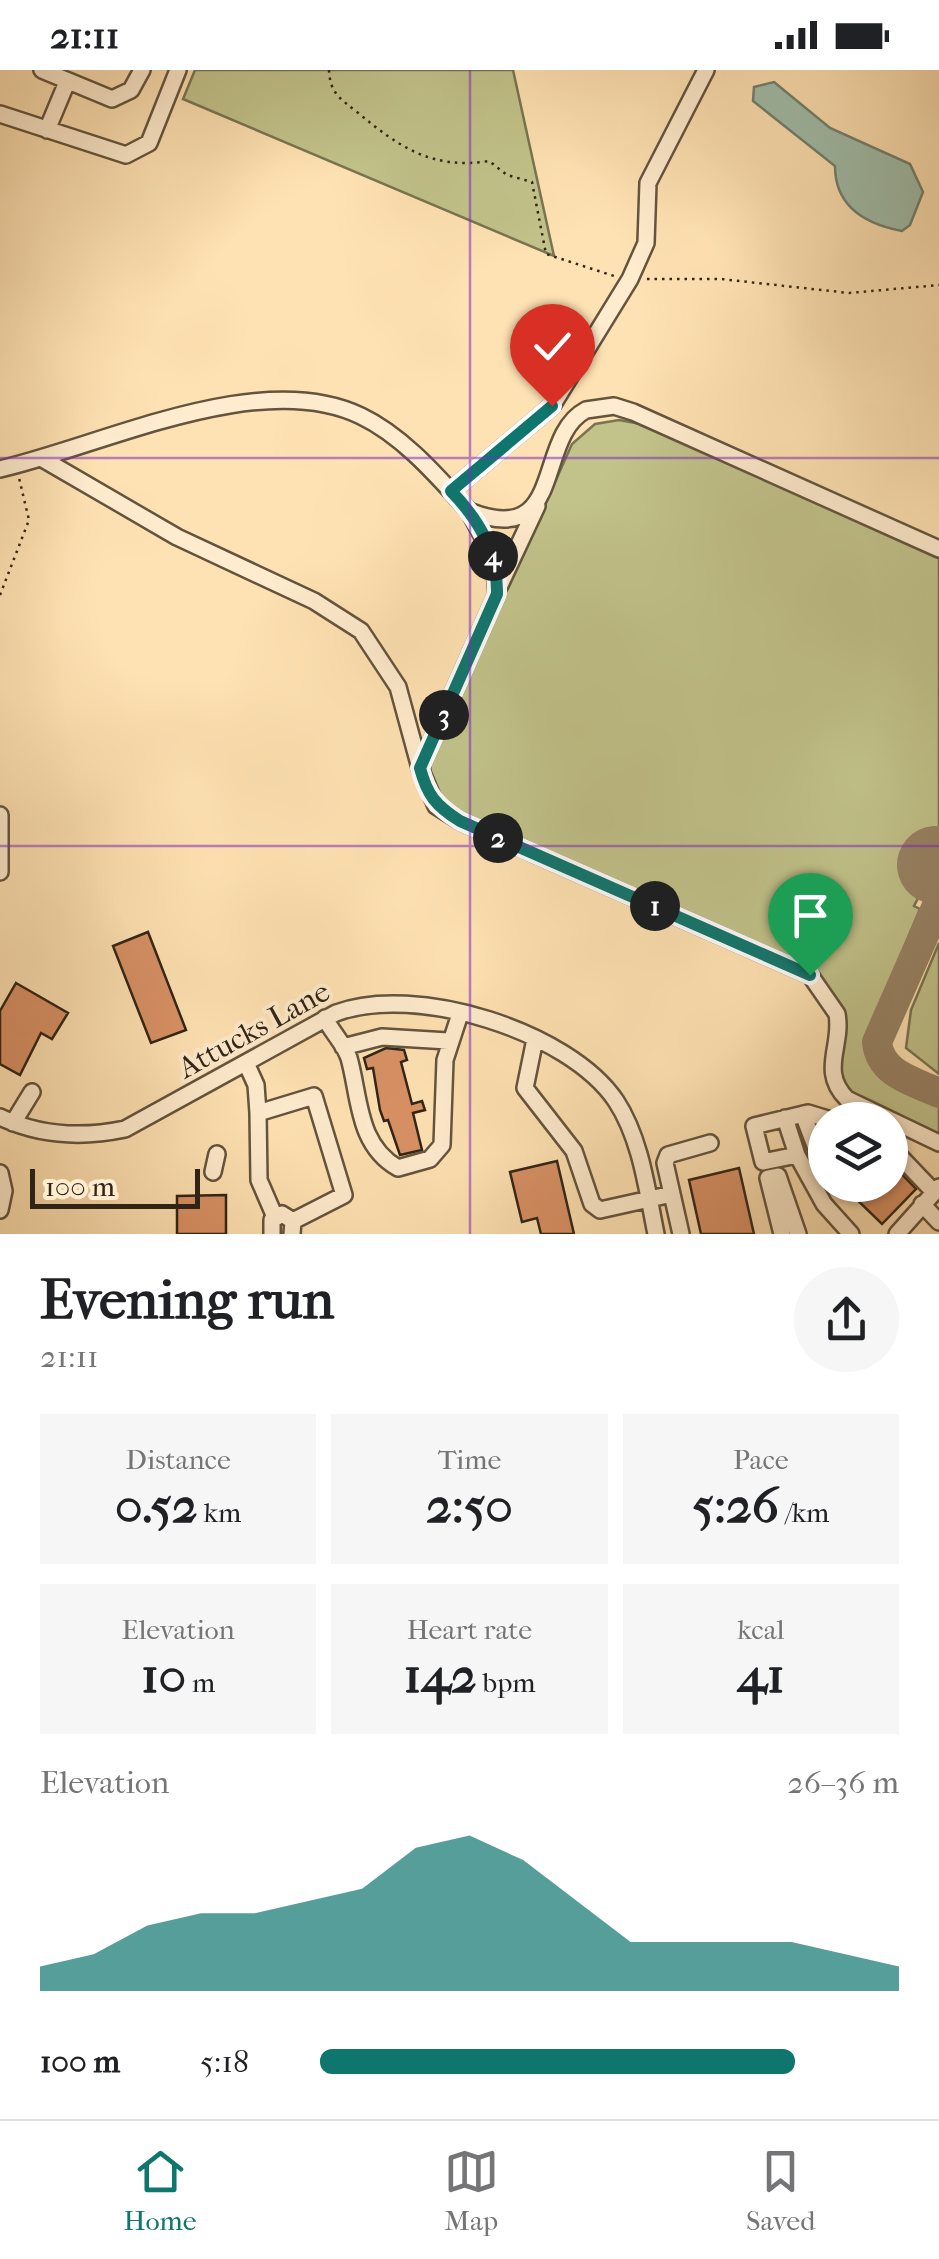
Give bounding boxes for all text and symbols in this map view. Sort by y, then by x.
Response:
text: 21:11 [50,13,119,58]
pin [510,304,595,407]
icon: check [525,319,580,374]
pin: 4 [468,531,518,581]
text: 4 [485,539,501,572]
pin: 3 [419,690,469,740]
text: 3 [438,698,450,731]
pin: 2 [473,813,523,863]
text: 2 [491,821,505,854]
pin [768,873,853,976]
pin: 1 [630,881,680,931]
icon: arrive [783,888,838,943]
text: 1 [650,889,660,922]
street label: Attucks Lane [171,974,336,1086]
map controls [808,1102,908,1202]
button: layers [808,1102,908,1202]
scale bar [30,1164,200,1208]
text: 100 m [45,1170,115,1203]
button: share [794,1267,899,1372]
text: Evening run [40,1268,334,1332]
text: 21:11 [40,1338,98,1375]
text: Distance [126,1443,231,1476]
text: Time [438,1443,501,1476]
text: Pace [733,1443,789,1476]
text: 0.52 [115,1476,198,1535]
text: 2:50 [426,1476,513,1535]
text: 5:26 [692,1476,779,1535]
text: km [198,1496,241,1529]
text: /km [779,1496,829,1529]
text: Elevation [122,1613,235,1646]
text: Heart rate [407,1613,532,1646]
text: kcal [737,1613,784,1646]
text: 10 [141,1646,186,1705]
text: 142 [403,1646,477,1705]
text: 41 [737,1646,785,1705]
text: m [186,1666,215,1699]
text: bpm [477,1666,536,1699]
text: Elevation [40,1764,169,1801]
text: 26–36 m [787,1764,899,1801]
text: 100 m [40,2043,120,2080]
text: 5:18 [200,2043,249,2080]
tab: Home [124,2144,196,2237]
tab: Map [444,2144,499,2237]
tab: Saved [746,2144,815,2237]

